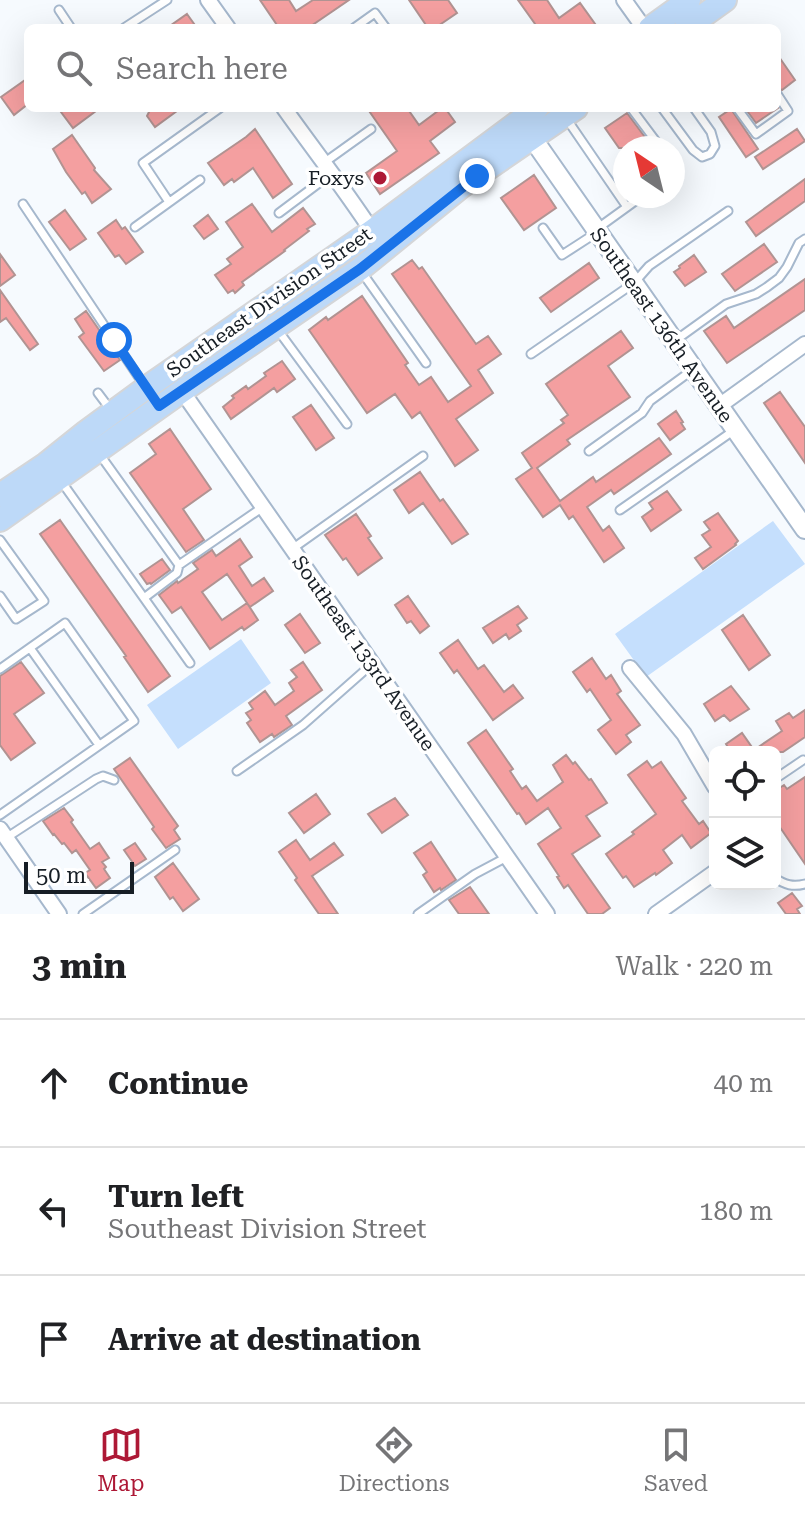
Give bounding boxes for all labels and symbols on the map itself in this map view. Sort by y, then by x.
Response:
north arrow [613,136,685,208]
route end [459,158,495,194]
place label: Foxys [308,166,364,190]
marker: Foxys [371,169,389,187]
street label: Southeast Division Street [162,222,377,382]
street label: Southeast 136th Avenue [586,223,738,427]
route start [96,322,132,358]
street label: Southeast 133rd Avenue [287,551,441,755]
scale bar [24,858,134,894]

